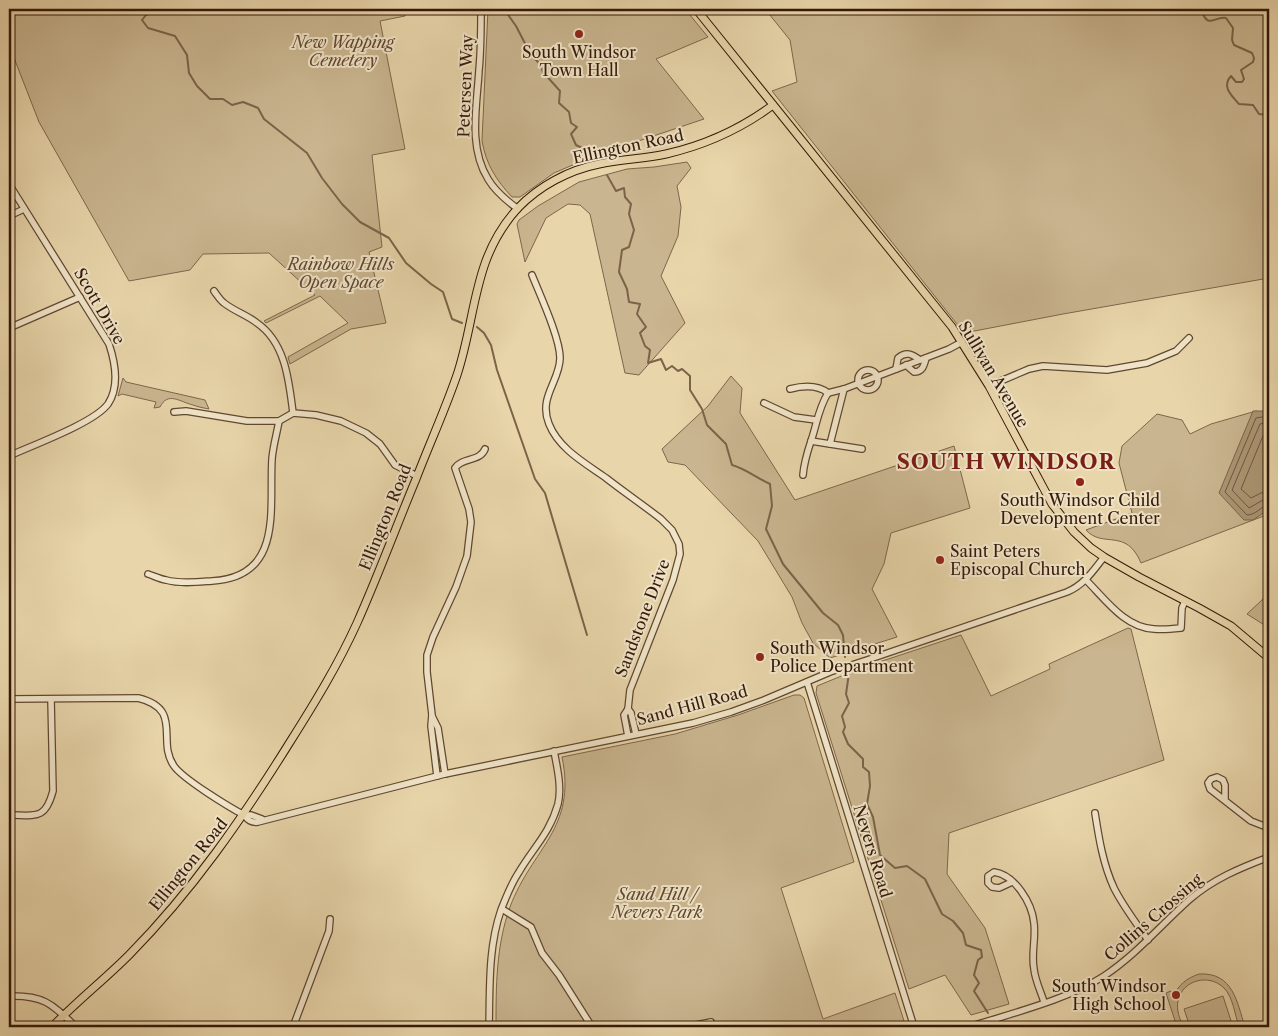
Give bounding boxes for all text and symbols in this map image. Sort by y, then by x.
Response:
marker: South Windsor Town Hall [573,28,585,40]
park label: New Wapping Cemetery [290,32,396,70]
street label: Petersen Way [453,33,477,138]
place label: South Windsor Town Hall [522,42,636,80]
street label: Ellington Road [571,124,686,168]
park label: Rainbow Hills Open Space [286,254,394,292]
street label: Scott Drive [70,264,130,348]
street label: Sullivan Avenue [954,317,1034,431]
district label: SOUTH WINDSOR [896,449,1116,474]
street label: Ellington Road [355,461,416,573]
marker: South Windsor Child Development Center [1074,476,1086,488]
place label: South Windsor Child Development Center [1000,490,1160,528]
place label: Saint Peters Episcopal Church [950,541,1085,579]
marker: Saint Peters Episcopal Church [934,554,946,566]
street label: Sandstone Drive [610,556,674,680]
place label: South Windsor Police Department [770,638,914,676]
marker: South Windsor Police Department [754,651,766,663]
street label: Sand Hill Road [634,681,750,729]
street label: Nevers Road [849,802,897,900]
street label: Ellington Road [145,814,232,914]
street label: Collins Crossing [1100,869,1207,965]
park label: Sand Hill / Nevers Park [610,884,703,922]
place label: South Windsor High School [1052,976,1166,1014]
marker: South Windsor High School [1170,989,1182,1001]

